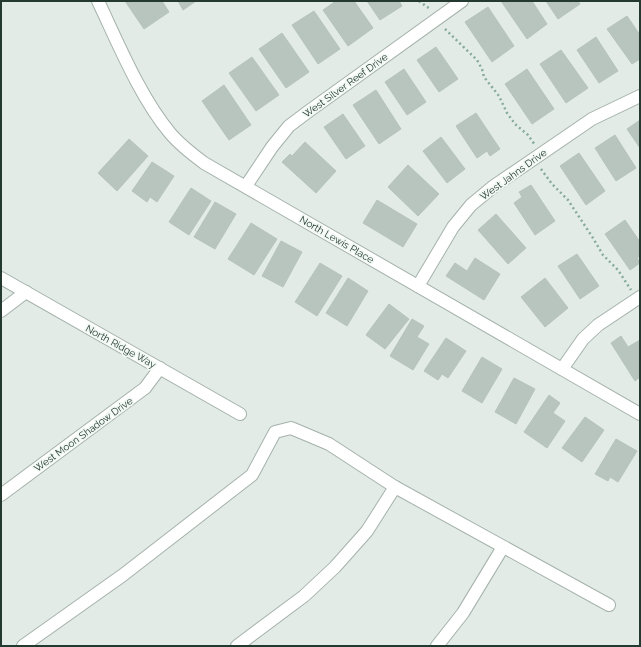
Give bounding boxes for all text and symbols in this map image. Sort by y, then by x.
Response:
street label: West Silver Reef Drive [301,51,390,120]
street label: West Jahns Drive [478,147,549,202]
street label: North Lewis Place [298,214,376,265]
street label: North Ridge Way [84,323,158,371]
street label: West Moon Shadow Drive [32,395,135,474]

